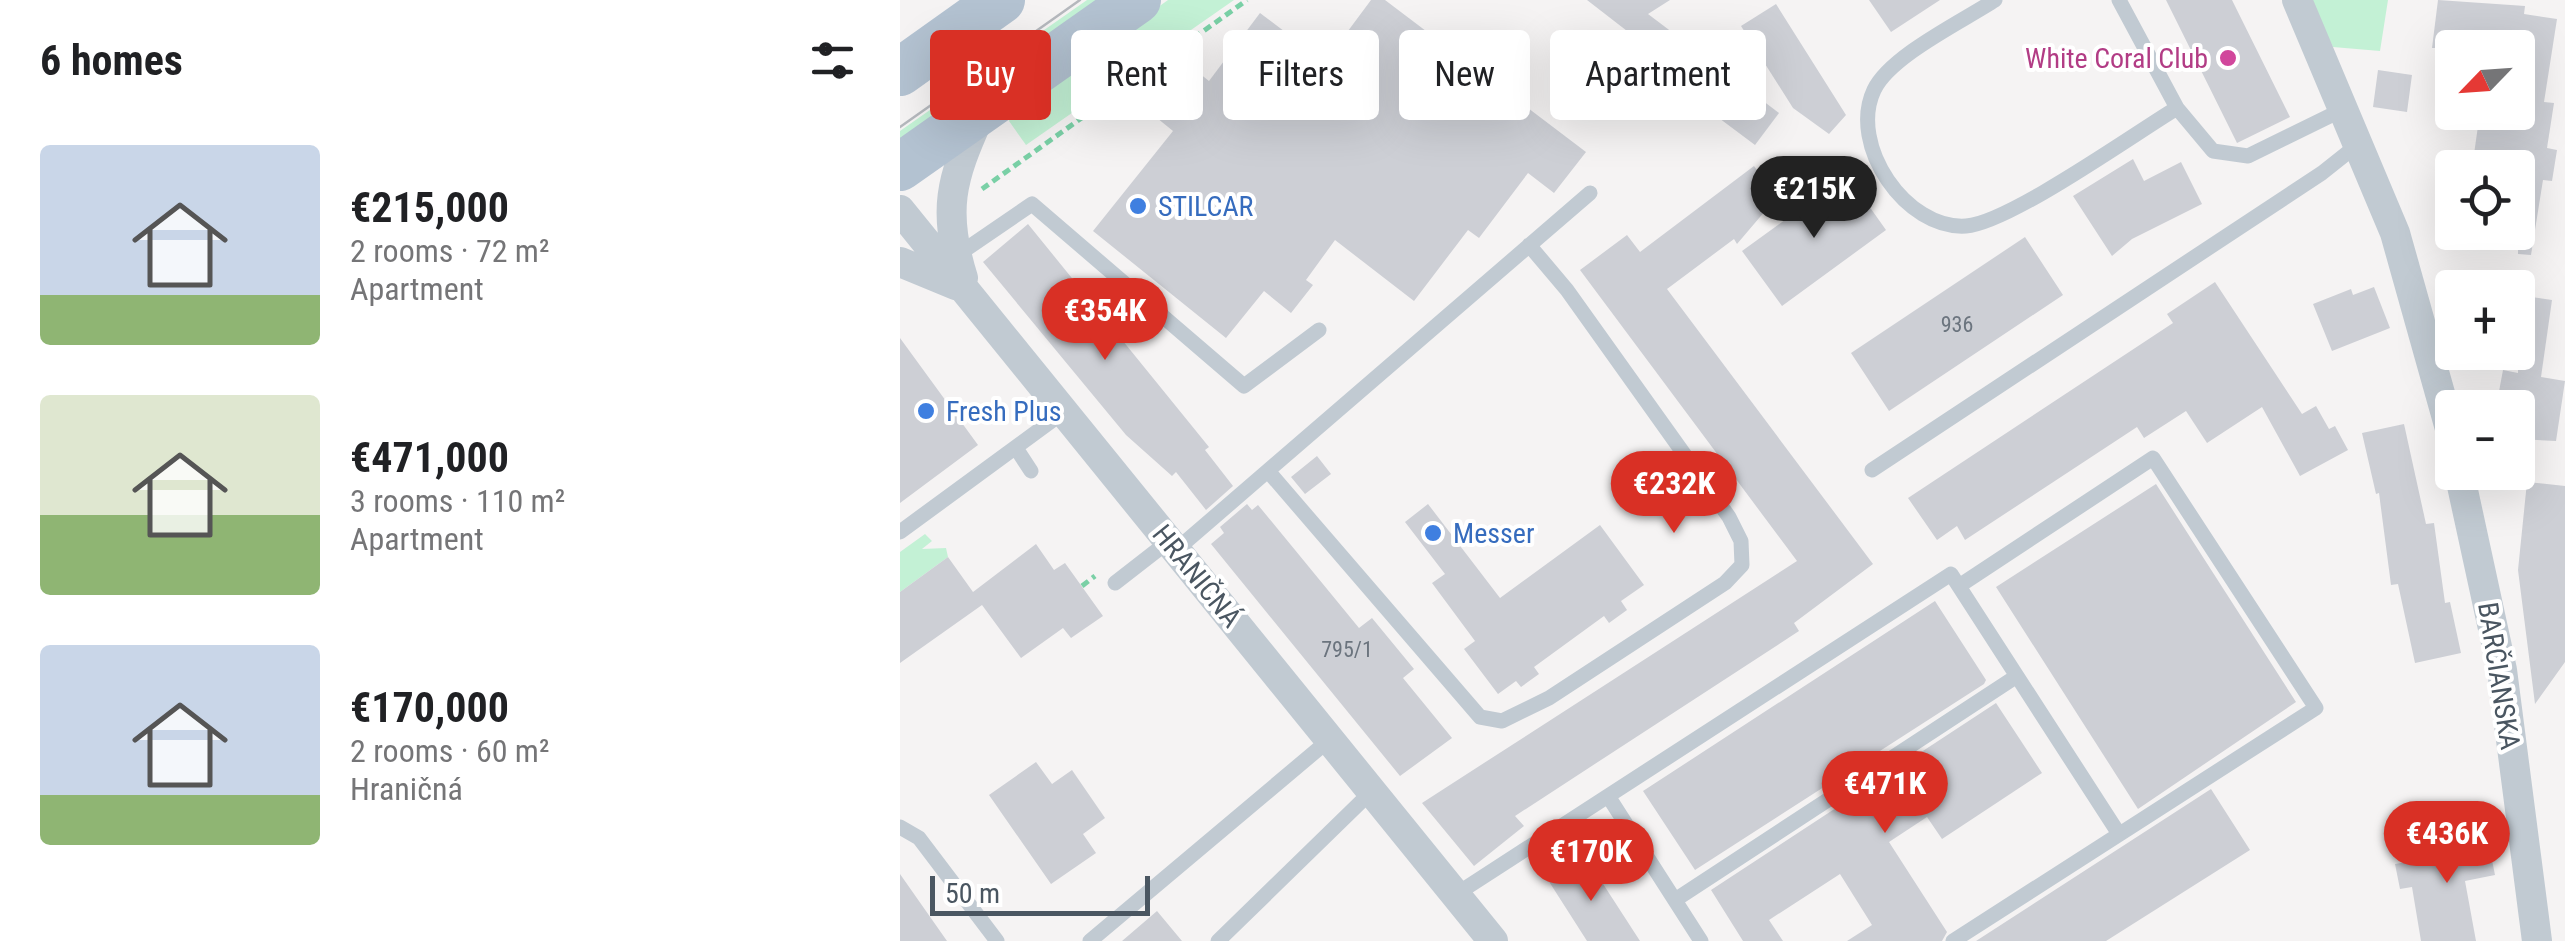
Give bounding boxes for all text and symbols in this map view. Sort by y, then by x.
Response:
chip: Buy [930,30,1051,120]
chip: Rent [1071,30,1203,120]
chip: Filters [1223,30,1379,120]
chip: New [1399,30,1530,120]
chip: Apartment [1550,30,1766,120]
north arrow [2435,30,2535,130]
map controls [2435,30,2535,490]
icon: filters [805,33,860,88]
text: 6 homes [40,36,183,85]
place label: White Coral Club [2025,42,2208,75]
marker: White Coral Club [2217,47,2239,69]
button: locate [2435,150,2535,250]
pin: €215K [1744,156,1884,241]
text: €215K [1773,169,1855,207]
text: €215,000 [350,183,509,232]
icon: home [120,185,240,305]
place label: STILCAR [1158,190,1254,223]
marker: STILCAR [1127,195,1149,217]
text: 2 rooms · 72 m² [350,232,549,270]
text: Apartment [350,270,484,308]
button: + [2435,270,2535,370]
pin: €354K [1035,278,1175,363]
text: €354K [1064,291,1146,329]
house number: 936 [1941,312,1973,337]
button: − [2435,390,2535,490]
place label: Fresh Plus [946,395,1061,428]
marker: Fresh Plus [915,400,937,422]
text: €471,000 [350,433,509,482]
icon: home [120,435,240,555]
pin: €232K [1604,451,1744,536]
text: €232K [1633,464,1715,502]
text: 3 rooms · 110 m² [350,482,565,520]
place label: Messer [1453,517,1534,550]
street label: HRANIČNÁ [1146,518,1248,634]
text: Apartment [350,520,484,558]
marker: Messer [1422,522,1444,544]
street label: BARČIANSKA [2471,600,2527,752]
house number: 795/1 [1321,637,1373,662]
text: €170,000 [350,683,509,732]
icon: home [120,685,240,805]
text: 2 rooms · 60 m² [350,732,549,770]
pin: €471K [1815,751,1955,836]
text: €471K [1844,764,1926,802]
text: Hraničná [350,770,463,808]
pin: €436K [2377,801,2517,886]
text: €436K [2406,814,2488,852]
pin: €170K [1521,819,1661,904]
text: €170K [1550,832,1632,870]
scale bar [930,871,1150,916]
text: 50 m [945,877,1000,910]

